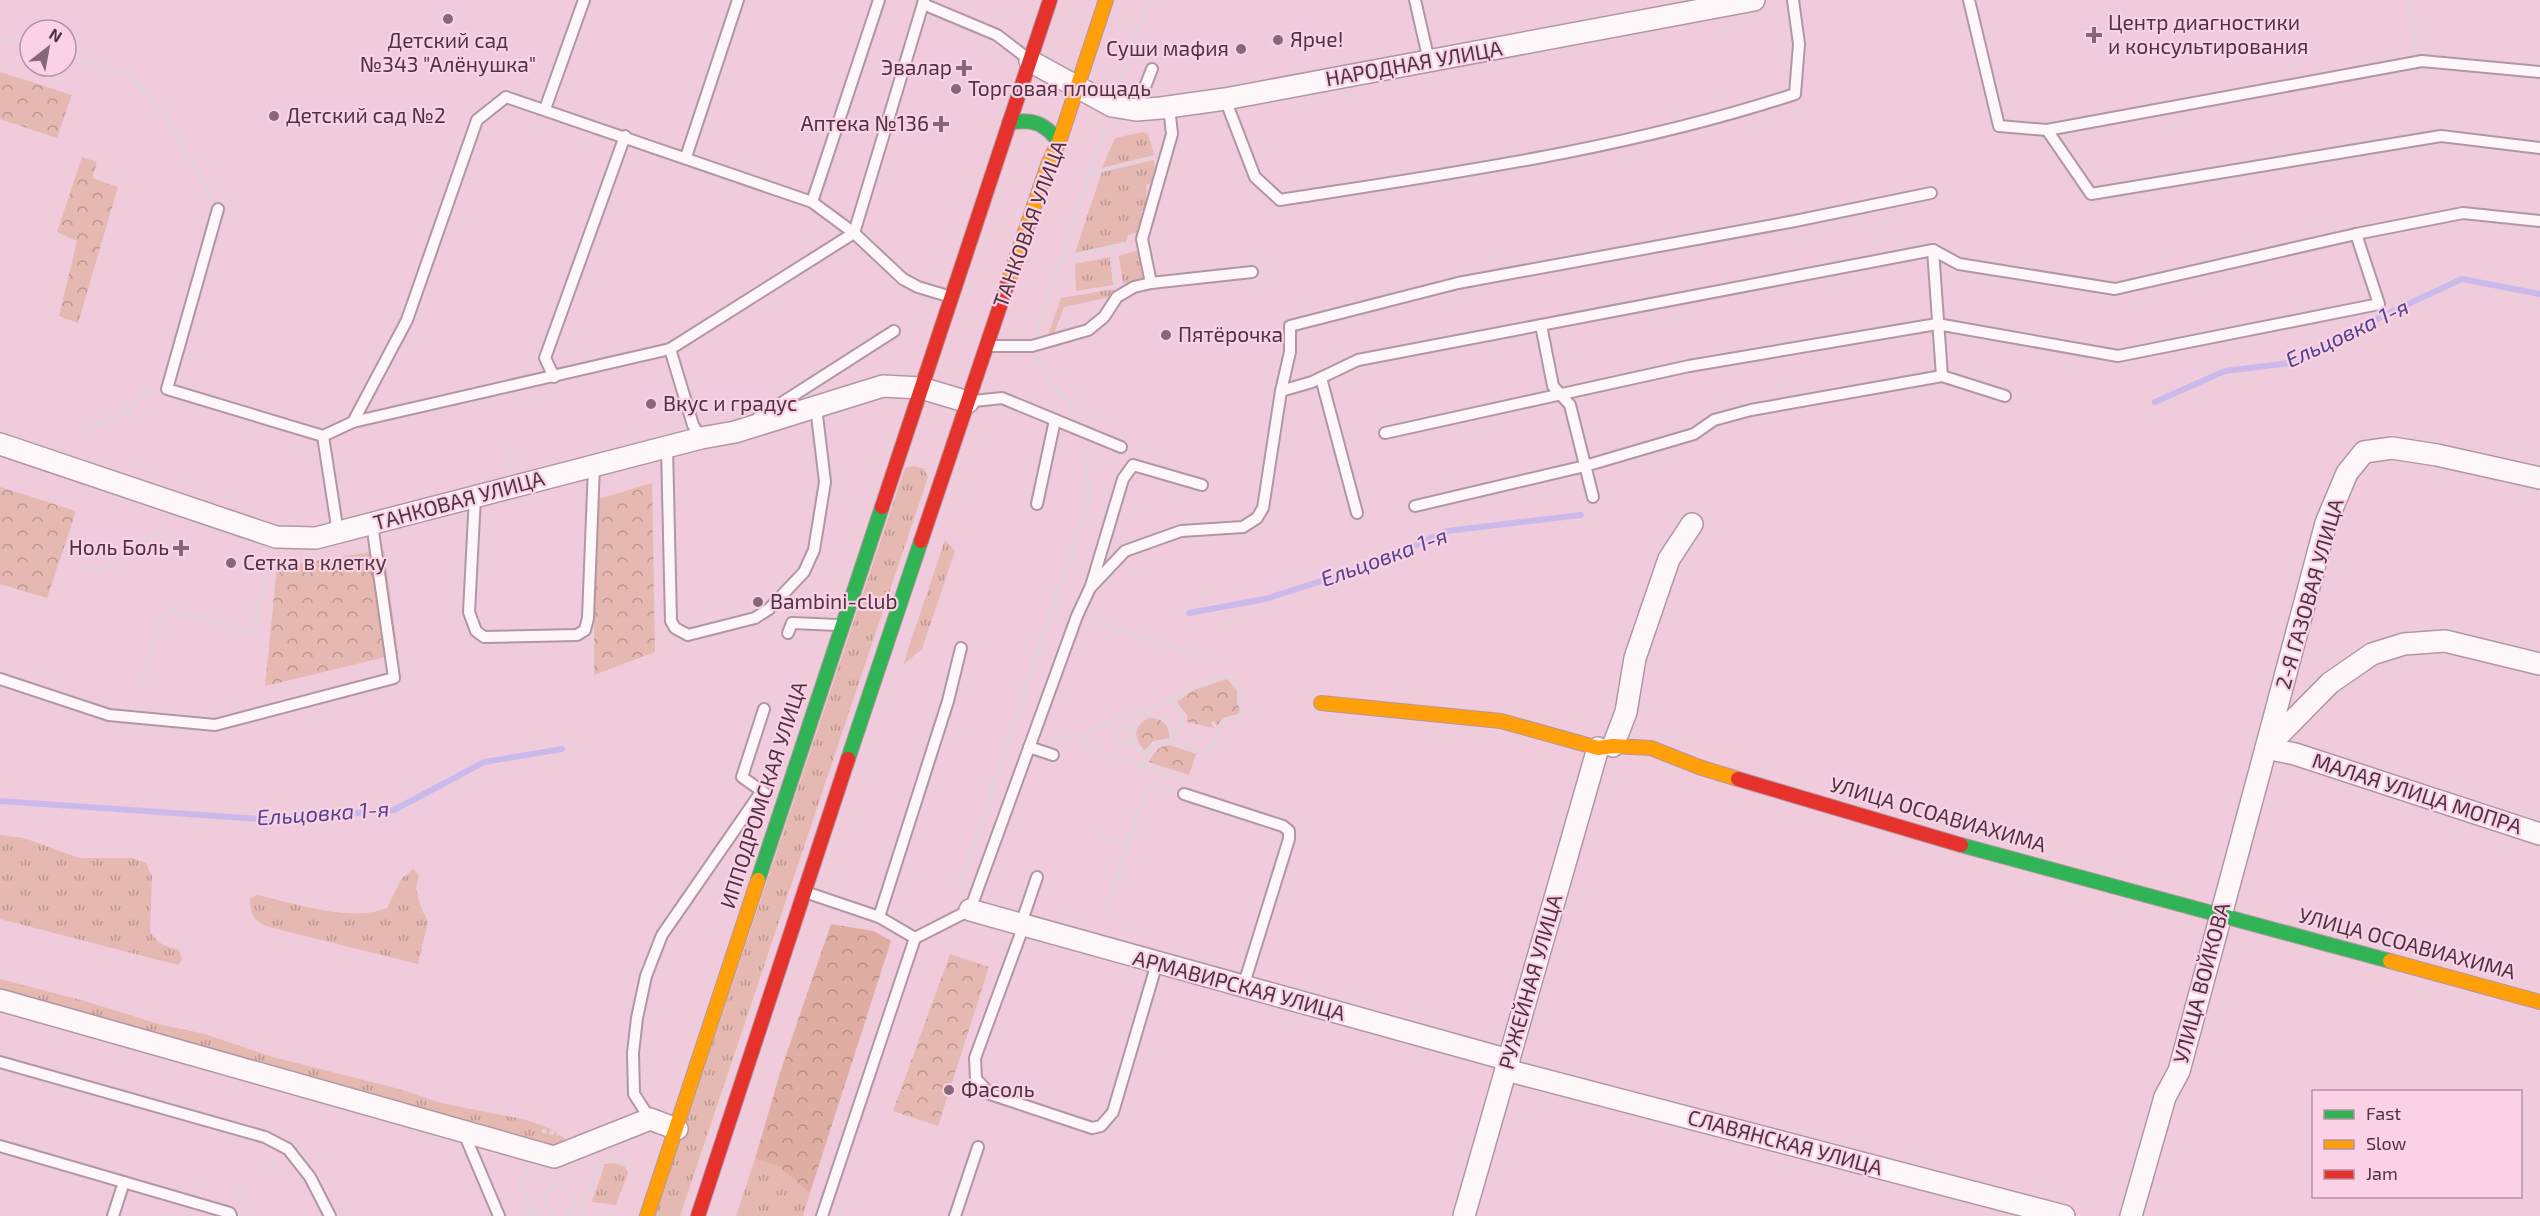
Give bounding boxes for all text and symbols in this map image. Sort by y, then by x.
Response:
place label: Центр диагностики и консультирования [2108,9,2309,59]
marker: Детский сад №343 "Алёнушка" [441,12,455,26]
north arrow [18,18,78,78]
text: N [46,24,66,46]
place label: Ярче! [1290,26,1343,51]
marker: Центр диагностики и консультирования [2085,26,2103,44]
place label: Детский сад №343 "Алёнушка" [360,27,536,77]
marker: Ярче! [1271,33,1285,47]
place label: Суши мафия [1106,35,1229,61]
street label: НАРОДНАЯ УЛИЦА [1323,35,1504,90]
marker: Суши мафия [1234,42,1248,56]
place label: Эвалар [881,54,952,79]
marker: Эвалар [957,61,971,75]
place label: Торговая площадь [968,75,1151,100]
marker: Торговая площадь [949,82,963,96]
place label: Детский сад №2 [286,102,446,127]
marker: Детский сад №2 [267,109,281,123]
place label: Аптека №136 [800,110,929,135]
marker: Аптека №136 [934,117,948,131]
street label: ТАНКОВАЯ УЛИЦА [987,137,1070,310]
water label: Ельцовка 1-я [2281,292,2412,372]
place label: Пятёрочка [1178,321,1283,346]
marker: Пятёрочка [1159,328,1173,342]
place label: Вкус и градус [663,390,797,416]
marker: Вкус и градус [644,397,658,411]
street label: ТАНКОВАЯ УЛИЦА [370,465,547,534]
street label: 2-Я ГАЗОВАЯ УЛИЦА [2269,496,2348,692]
water label: Ельцовка 1-я [1317,521,1450,591]
place label: Ноль Боль [69,534,169,559]
marker: Ноль Боль [174,541,188,555]
place label: Сетка в клетку [243,549,387,575]
marker: Сетка в клетку [224,556,238,570]
place label: Bambini-club [770,588,897,613]
marker: Bambini-club [751,595,765,609]
street label: ИППОДРОМСКАЯ УЛИЦА [714,678,811,911]
street label: МАЛАЯ УЛИЦА МОПРА [2309,747,2525,838]
street label: УЛИЦА ОСОАВИАХИМА [1828,771,2049,856]
water label: Ельцовка 1-я [256,794,390,830]
street label: РУЖЕЙНАЯ УЛИЦА [1493,891,1566,1072]
street label: УЛИЦА ВОЙКОВА [2167,899,2234,1066]
street label: УЛИЦА ОСОАВИАХИМА [2296,902,2519,984]
street label: АРМАВИРСКАЯ УЛИЦА [1131,944,1348,1025]
place label: Фасоль [961,1076,1034,1101]
marker: Фасоль [942,1083,956,1097]
legend [2312,1090,2522,1198]
text: Fast [2366,1102,2401,1124]
street label: СЛАВЯНСКАЯ УЛИЦА [1685,1104,1885,1180]
text: Slow [2366,1132,2407,1154]
text: Jam [2366,1162,2398,1184]

